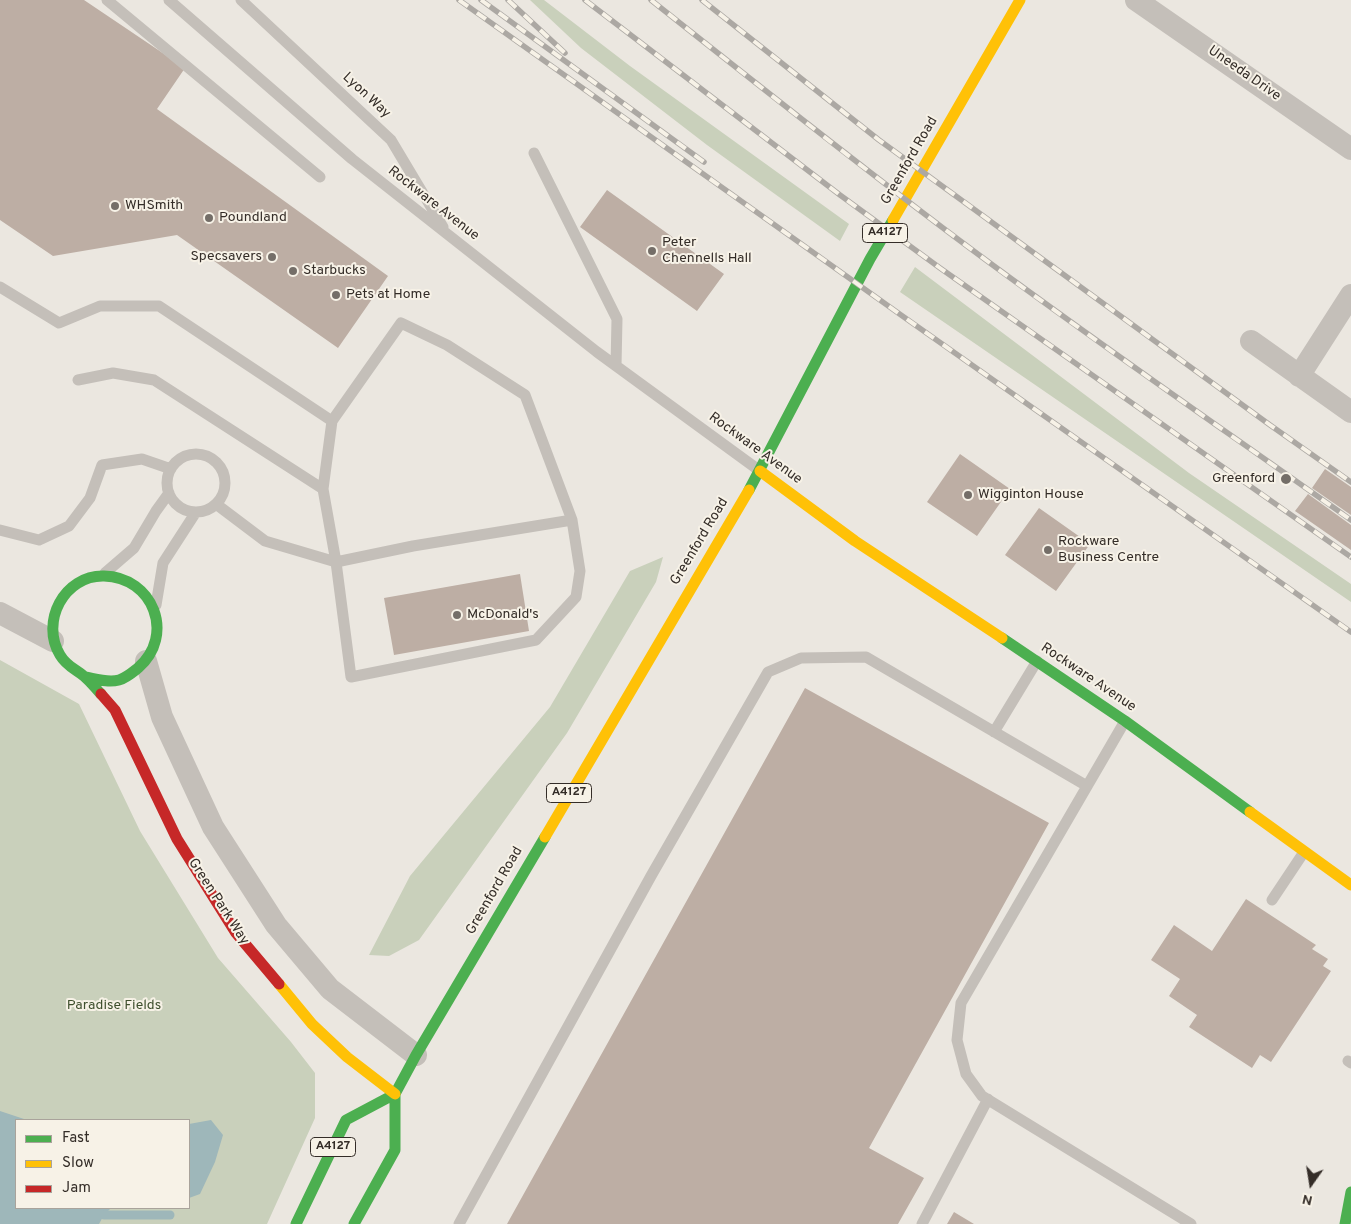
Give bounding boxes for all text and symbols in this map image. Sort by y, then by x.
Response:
street label: Uneeda Drive [1204,43,1284,105]
street label: Lyon Way [338,70,394,122]
street label: Greenford Road [878,114,942,208]
street label: Rockware Avenue [384,163,482,245]
place label: WHSmith [125,198,183,214]
marker: WHSmith [109,200,121,212]
place label: Poundland [219,210,287,226]
marker: Poundland [203,212,215,224]
road number: A4127 [862,224,908,242]
place label: Peter Chennells Hall [662,235,752,268]
marker: Peter Chennells Hall [646,245,658,257]
place label: Specsavers [190,249,262,265]
marker: Specsavers [266,251,278,263]
place label: Starbucks [303,263,366,279]
marker: Starbucks [287,265,299,277]
place label: Pets at Home [346,287,430,303]
marker: Pets at Home [330,289,342,301]
street label: Rockware Avenue [705,409,805,489]
place label: Greenford [1212,471,1275,487]
marker: Greenford [1279,472,1293,486]
place label: Wigginton House [978,487,1084,503]
marker: Wigginton House [962,489,974,501]
street label: Greenford Road [667,495,733,589]
place label: Rockware Business Centre [1058,534,1159,566]
marker: Rockware Business Centre [1042,544,1054,556]
place label: McDonald's [467,607,539,623]
marker: McDonald's [451,609,463,621]
street label: Rockware Avenue [1037,640,1139,716]
road number: A4127 [546,784,592,802]
street label: Greenford Road [463,844,527,938]
street label: Green Park Way [184,856,252,948]
park label: Paradise Fields [67,998,161,1014]
legend [15,1119,190,1209]
text: Fast [62,1129,90,1148]
road number: A4127 [310,1138,356,1156]
text: Slow [62,1154,94,1173]
north arrow [1286,1159,1336,1209]
text: Jam [62,1179,91,1198]
text: N [1301,1190,1314,1209]

